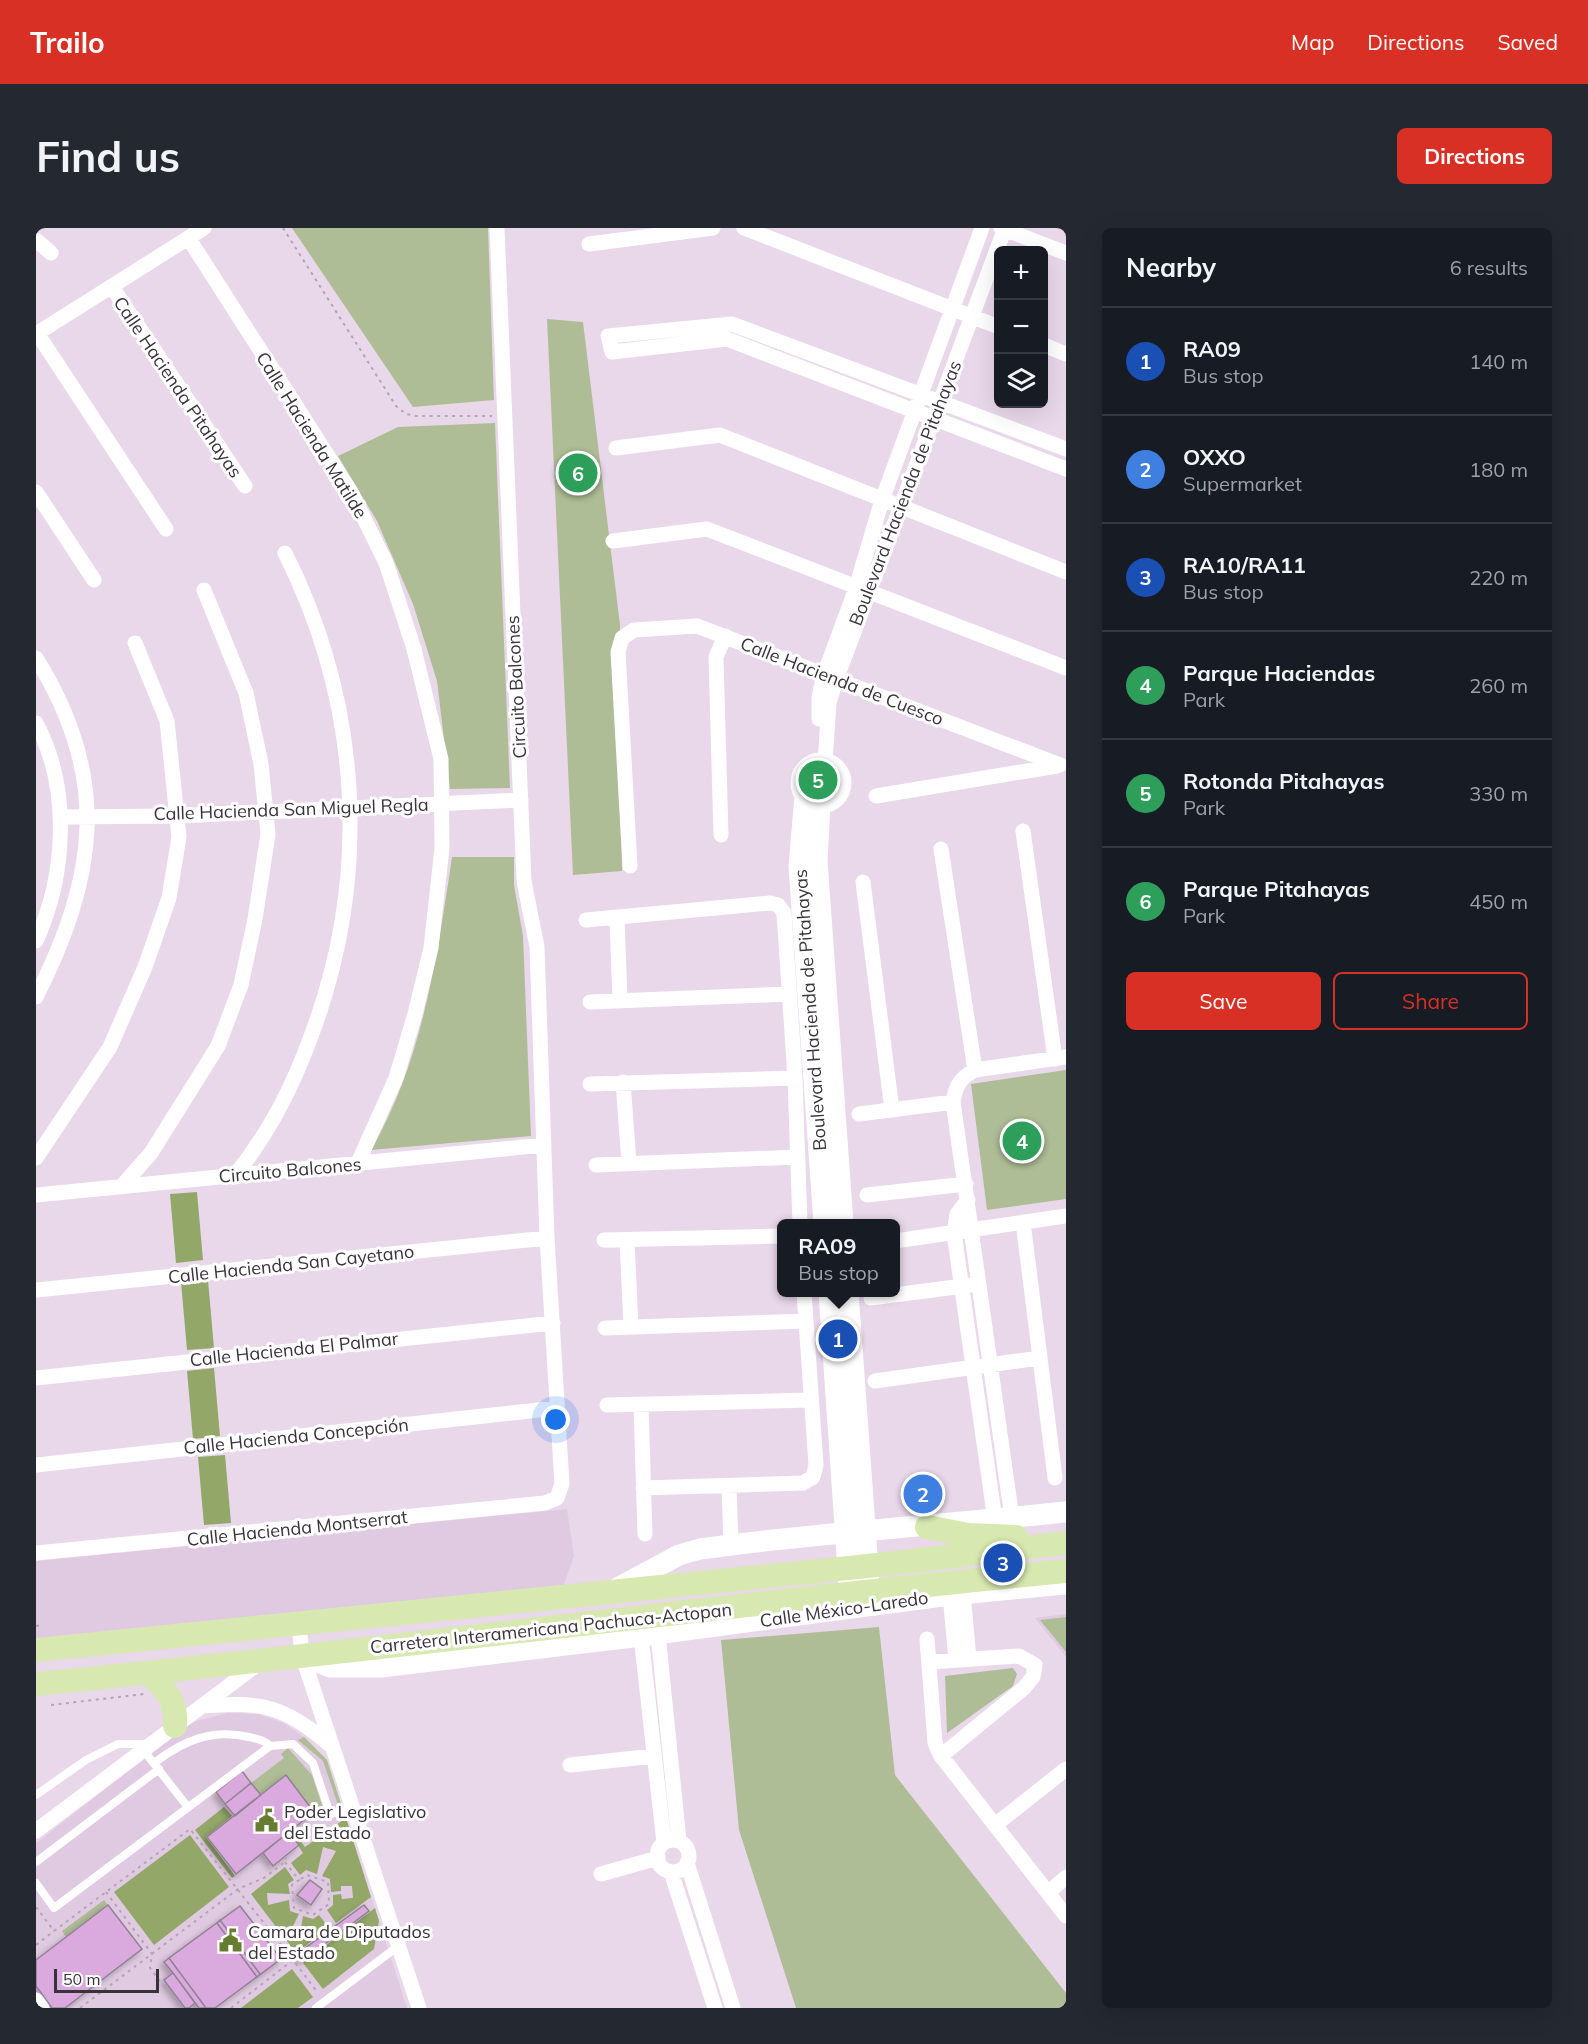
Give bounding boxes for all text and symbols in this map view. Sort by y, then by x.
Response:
text: Trailo [30,25,105,60]
text: Map [1291,29,1334,55]
text: Directions [1367,29,1464,55]
text: Saved [1497,29,1558,55]
button: Directions [1397,128,1552,184]
text: Find us [36,130,180,183]
map controls [994,246,1048,408]
button: + [994,246,1048,300]
text: Nearby [1126,251,1216,284]
text: 6 results [1450,255,1528,280]
street label: Calle Hacienda Pitahayas [109,292,247,482]
button: − [994,300,1048,354]
text: RA09 [1183,335,1241,363]
street label: Calle Hacienda Matilde [251,347,373,523]
text: 1 [1140,349,1152,374]
text: 140 m [1469,349,1528,374]
button: layers [994,354,1048,408]
street label: Boulevard Hacienda de Pitahayas [844,357,966,629]
text: Bus stop [1183,363,1263,388]
text: OXXO [1183,443,1246,471]
pin: 6 [558,450,598,496]
text: 2 [1140,457,1152,482]
text: 180 m [1469,457,1528,482]
text: Supermarket [1183,471,1302,496]
text: RA10/RA11 [1183,551,1306,579]
text: 3 [1140,565,1152,590]
text: 220 m [1469,565,1528,590]
text: Bus stop [1183,579,1263,604]
street label: Circuito Balcones [501,615,531,759]
street label: Calle Hacienda de Cuesco [737,632,947,730]
text: Parque Haciendas [1183,659,1375,687]
text: 4 [1140,673,1152,698]
text: 260 m [1469,673,1528,698]
text: Park [1183,687,1225,712]
pin: 5 [798,758,838,802]
text: Rotonda Pitahayas [1183,767,1384,795]
text: 5 [1140,781,1152,806]
text: 330 m [1469,781,1528,806]
street label: Calle Hacienda San Miguel Regla [153,793,429,825]
text: Park [1183,795,1225,820]
street label: Boulevard Hacienda de Pitahayas [789,868,831,1152]
text: Parque Pitahayas [1183,875,1370,903]
text: 6 [1140,889,1152,914]
text: 450 m [1469,889,1528,914]
text: Park [1183,903,1225,928]
button: Save [1126,972,1321,1030]
button: Share [1333,972,1528,1030]
pin: 4 [1002,1118,1042,1164]
street label: Circuito Balcones [218,1152,362,1188]
popup [777,1219,900,1297]
text: RA09 [798,1232,856,1260]
street label: Calle Hacienda San Cayetano [167,1240,415,1288]
text: Bus stop [798,1260,879,1285]
pin: 1 [818,1316,858,1362]
street label: Calle Hacienda El Palmar [189,1327,400,1371]
your location [541,1405,570,1434]
street label: Calle Hacienda Concepción [182,1413,410,1459]
pin: 2 [904,1472,942,1516]
street label: Calle Hacienda Montserrat [186,1505,408,1551]
pin: 3 [984,1540,1022,1586]
street label: Calle México-Laredo [758,1586,930,1632]
street label: Carretera Interamericana Pachuca-Actopan [369,1598,733,1658]
place label: Poder Legislativo del Estado [284,1800,426,1844]
public building icon: Poder Legislativo del Estado [253,1808,279,1834]
place label: Camara de Diputados del Estado [248,1920,431,1964]
public building icon: Camara de Diputados del Estado [217,1928,243,1954]
scale bar [54,1966,159,1994]
text: 50 m [63,1969,100,1989]

